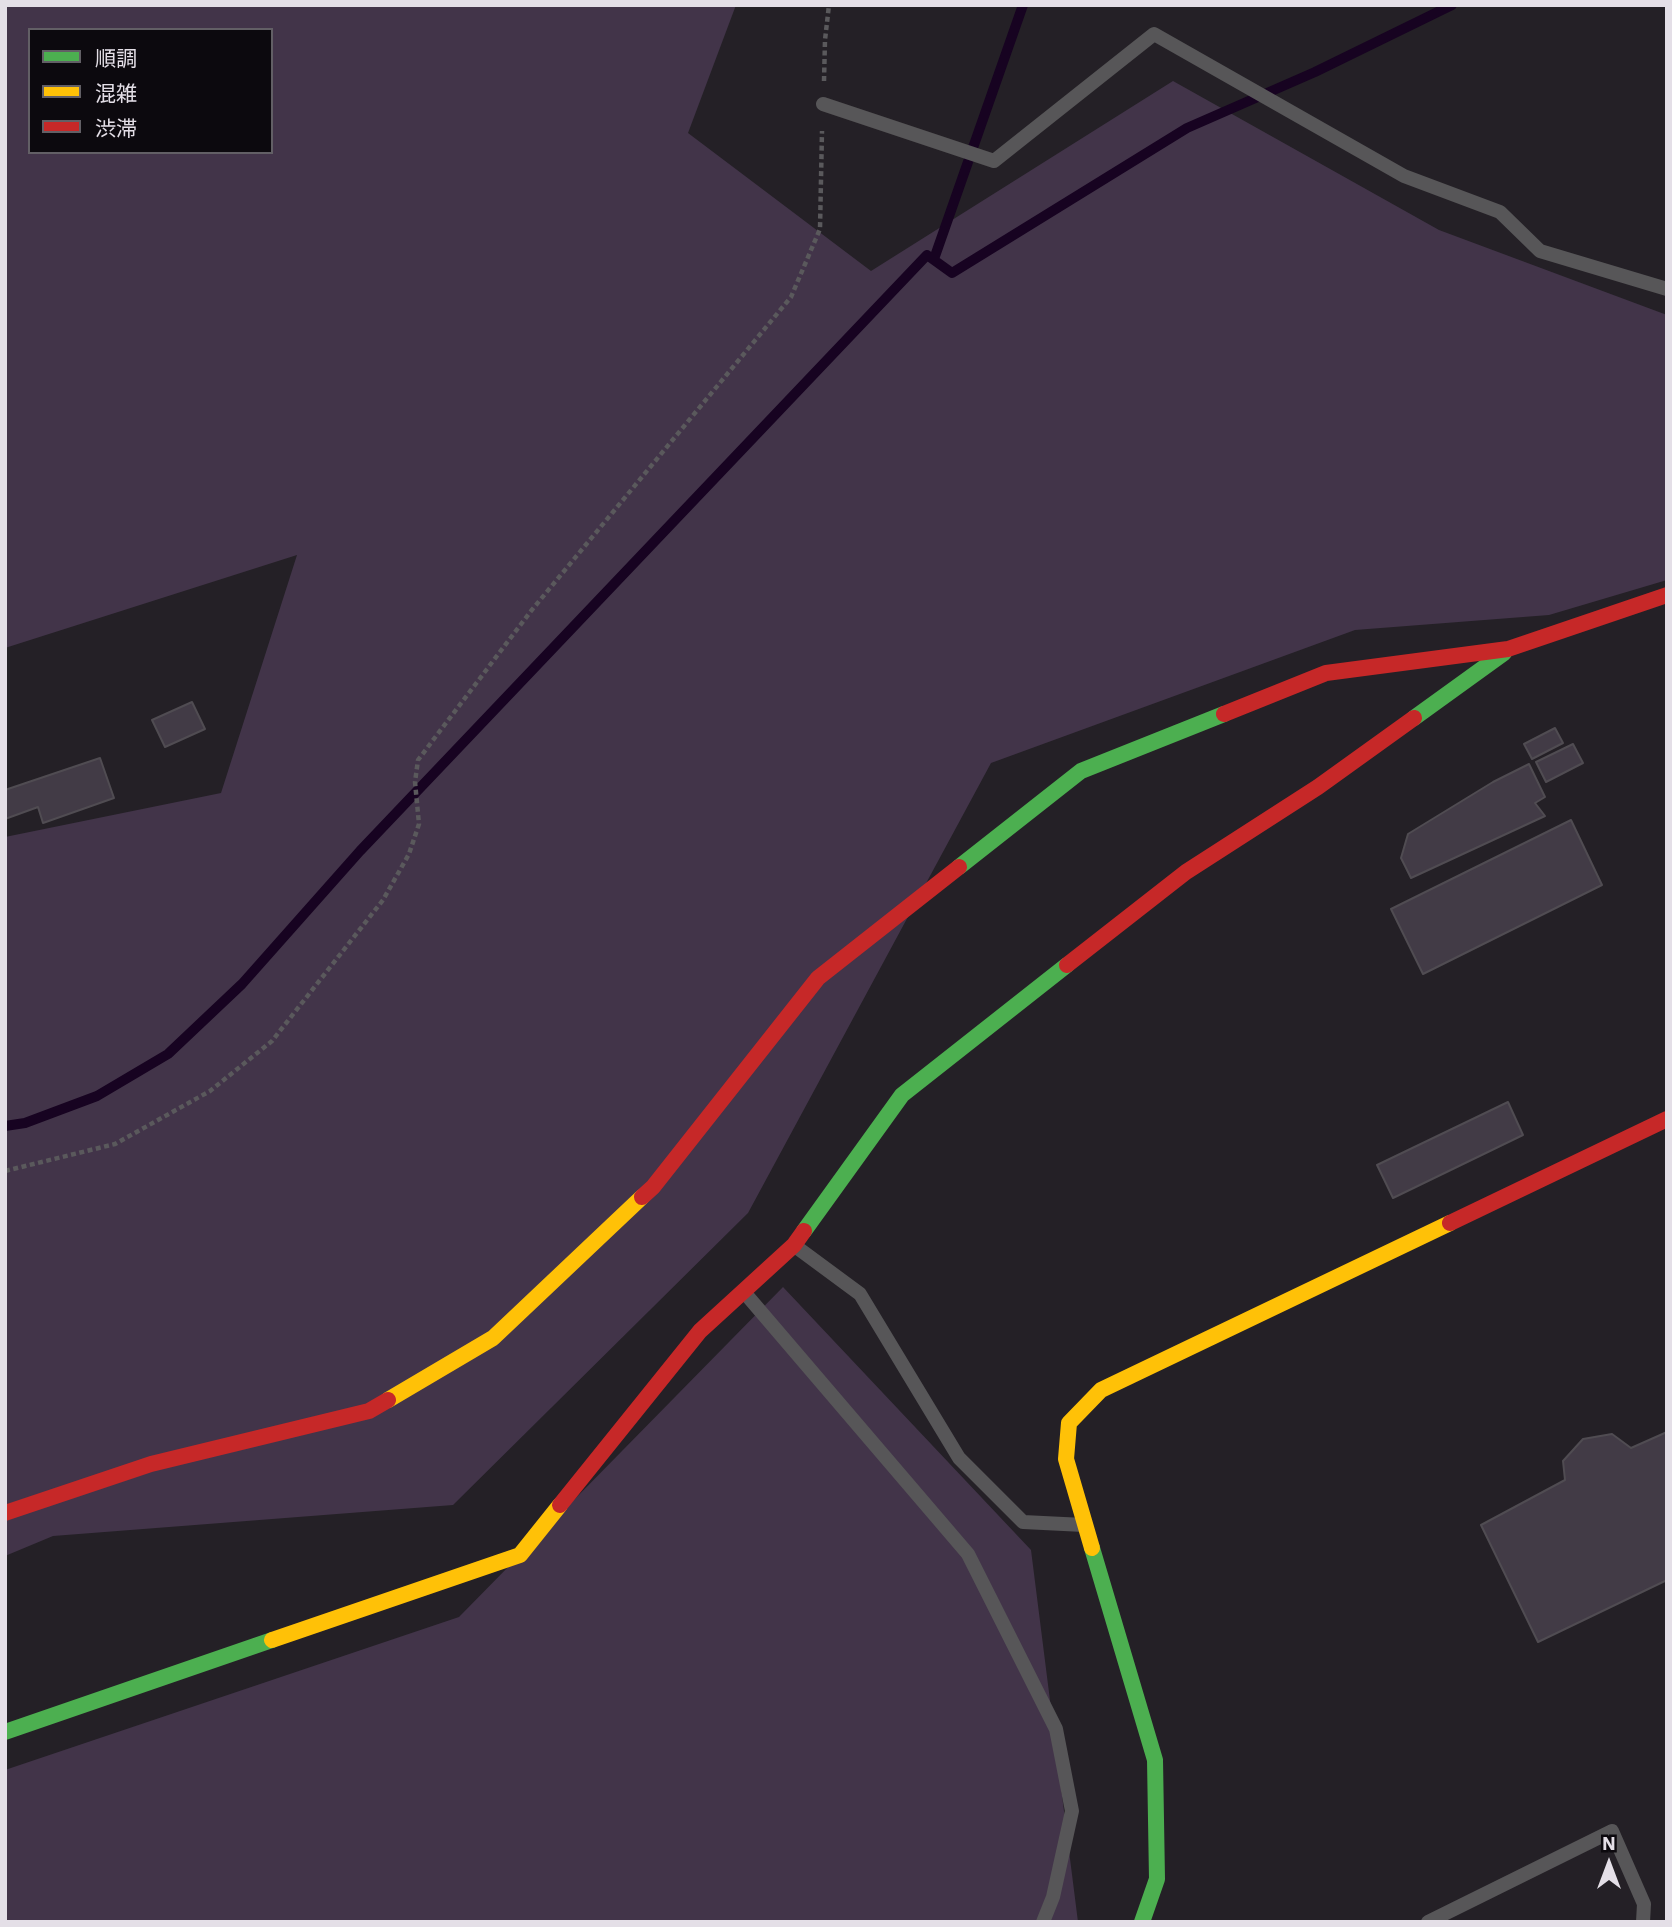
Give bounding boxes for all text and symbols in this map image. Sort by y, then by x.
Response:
legend [28,28,273,154]
text: 順調 [95,44,137,72]
text: 混雑 [95,79,137,107]
text: 渋滞 [95,114,137,142]
north arrow [1574,1829,1644,1899]
text: N [1602,1831,1616,1855]

